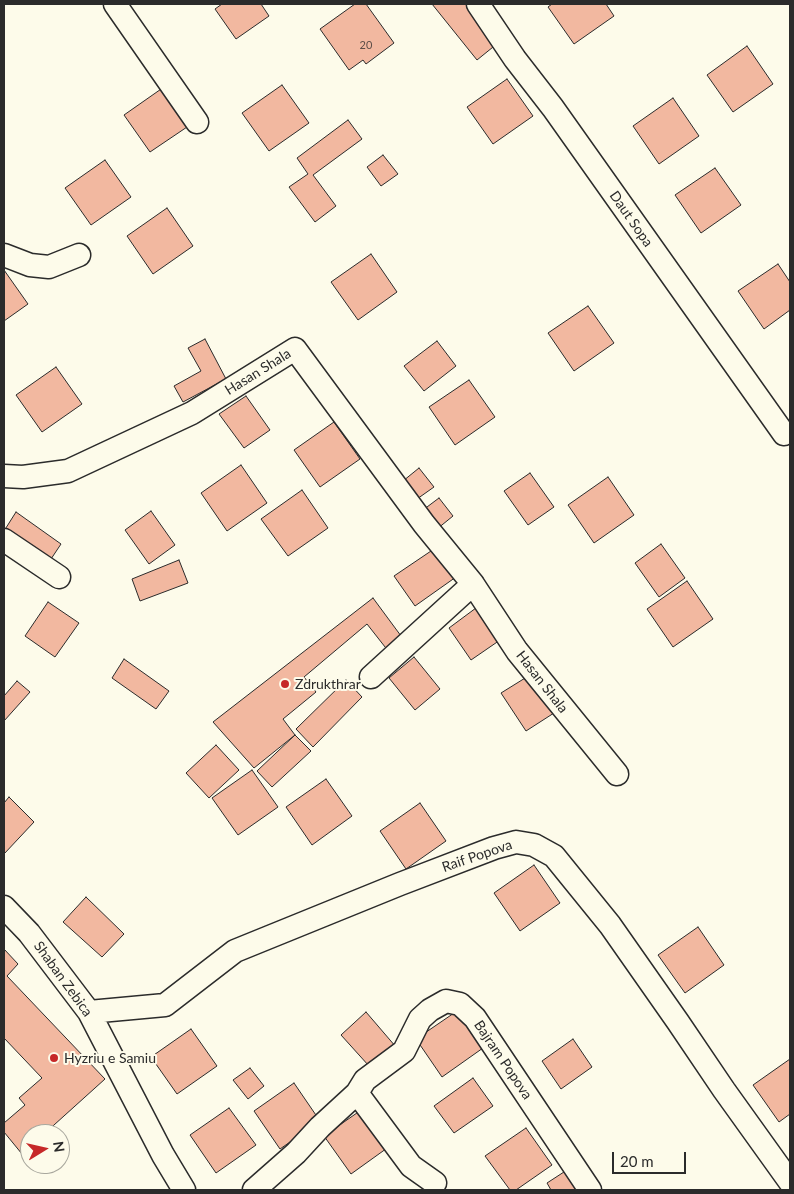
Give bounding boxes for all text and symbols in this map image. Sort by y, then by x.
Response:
house number: 20 [360,38,372,52]
street label: Daut Sopa [606,188,656,250]
street label: Hasan Shala [222,345,294,399]
street label: Hasan Shala [512,648,572,716]
place label: Zdrukthrar [295,676,361,692]
marker: Zdrukthrar [279,678,291,690]
street label: Raif Popova [440,836,514,876]
street label: Shaban Zebica [30,938,96,1020]
street label: Bajram Popova [470,1017,536,1103]
place label: Hyzriu e Samiu [64,1050,156,1066]
marker: Hyzriu e Samiu [48,1052,60,1064]
north arrow [20,1124,70,1174]
text: N [50,1140,69,1153]
scale bar [614,1142,688,1174]
text: 20 m [620,1152,654,1170]

